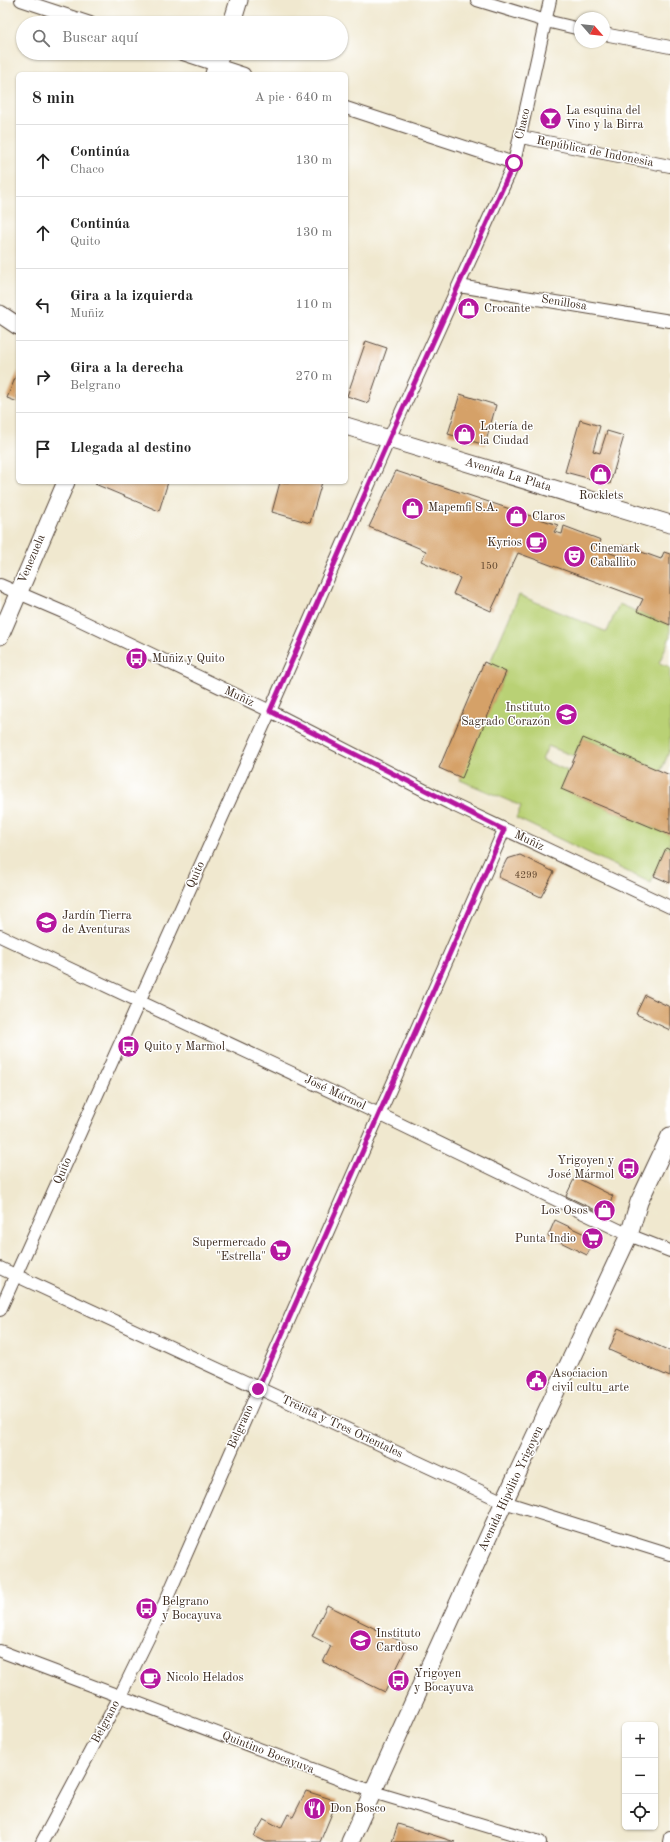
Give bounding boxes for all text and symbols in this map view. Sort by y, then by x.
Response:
north arrow [574,12,610,48]
search box [16,16,348,60]
icon: search [30,27,52,49]
text: Buscar aquí [62,31,138,46]
text: 8 min [32,90,75,107]
text: A pie · 640 m [255,91,332,104]
bar icon: La esquina del Vino y la Birra [537,105,563,131]
place label: La esquina del Vino y la Birra [566,105,643,131]
street label: Chaco [514,107,532,141]
street label: República de Indonesia [536,135,655,169]
text: Continúa [70,145,130,160]
icon: ahead [32,150,54,172]
text: 130 m [295,154,332,167]
route start [505,154,523,172]
text: Chaco [70,163,104,176]
text: Continúa [70,217,130,232]
icon: ahead [32,222,54,244]
text: 130 m [295,226,332,239]
text: Quito [70,235,101,248]
text: Gira a la izquierda [70,289,193,304]
street label: Senillosa [540,293,588,313]
icon: left [32,294,54,316]
shop icon: Crocante [456,296,482,322]
text: 110 m [295,298,332,311]
place label: Crocante [484,303,531,315]
text: Muñiz [70,307,104,320]
text: Gira a la derecha [70,361,184,376]
icon: right [32,366,54,388]
text: 270 m [295,370,332,383]
text: Belgrano [70,379,121,392]
shop icon: Lotería de la Ciudad [451,421,477,447]
place label: Lotería de la Ciudad [480,421,533,447]
icon: arrive [32,438,54,460]
text: Llegada al destino [70,441,191,456]
street label: Avenida La Plata [463,456,553,494]
shop icon: Rocklets [588,462,614,488]
place label: Rocklets [579,490,623,502]
shop icon: Mapemfi S.A. [399,495,425,521]
place label: Mapemfi S.A. [428,502,498,514]
shop icon: Claros [504,504,530,530]
place label: Claros [532,511,565,523]
cafe icon: Kyrios [524,530,550,556]
street label: Venezuela [16,533,48,585]
place label: Kyrios [487,537,522,549]
theatre icon: Cinemark Caballito [562,543,588,569]
place label: Cinemark Caballito [590,543,640,569]
house number: 150 [480,561,498,571]
bus stop icon: Muñiz y Quito [124,646,150,672]
place label: Muñiz y Quito [152,653,225,665]
street label: Muñiz [222,685,256,709]
place label: Instituto Sagrado Corazón [461,702,551,728]
school or university icon: Instituto Sagrado Corazón [553,702,579,728]
street label: Muñiz [512,829,546,853]
street label: Quito [185,860,207,890]
house number: 4299 [514,870,538,880]
school or university icon: Jardín Tierra de Aventuras [34,910,60,936]
place label: Jardín Tierra de Aventuras [62,910,132,936]
bus stop icon: Quito y Marmol [116,1034,142,1060]
place label: Quito y Marmol [144,1041,225,1053]
street label: José Mármol [302,1074,368,1112]
place label: Yrigoyen y José Mármol [548,1155,615,1181]
bus stop icon: Yrigoyen y José Mármol [616,1155,642,1181]
street label: Quito [52,1156,74,1186]
shop icon: Los Osos [591,1198,617,1224]
place label: Los Osos [541,1205,588,1217]
supermarket icon: Punta Indio [579,1226,605,1252]
place label: Punta Indio [515,1233,576,1245]
place label: Supermercado "Estrella" [192,1237,266,1263]
supermarket icon: Supermercado "Estrella" [268,1237,294,1263]
public building icon: Asociacion civil cultu_arte [524,1368,550,1394]
place label: Asociacion civil cultu_arte [552,1368,629,1394]
route end [249,1380,267,1398]
street label: Treinta y Tres Orientales [280,1394,404,1460]
street label: Belgrano [226,1403,256,1451]
street label: Avenida Hipólito Yrigoyen [477,1424,546,1554]
bus stop icon: Belgrano y Bocayuva [133,1596,159,1622]
place label: Belgrano y Bocayuva [162,1596,222,1622]
school or university icon: Instituto Cardoso [347,1628,373,1654]
place label: Instituto Cardoso [376,1628,421,1654]
cafe icon: Nicolo Helados [138,1665,164,1691]
bus stop icon: Yrigoyen y Bocayuva [386,1668,412,1694]
place label: Yrigoyen y Bocayuva [414,1668,474,1694]
place label: Nicolo Helados [166,1672,244,1684]
street label: Belgrano [90,1698,122,1745]
map controls [622,1722,658,1830]
button: + [622,1722,658,1758]
street label: Quintino Bocayuva [220,1730,316,1776]
button: − [622,1758,658,1794]
button: locate [622,1794,658,1830]
restaurant icon: Don Bosco [302,1796,328,1822]
place label: Don Bosco [330,1803,386,1815]

